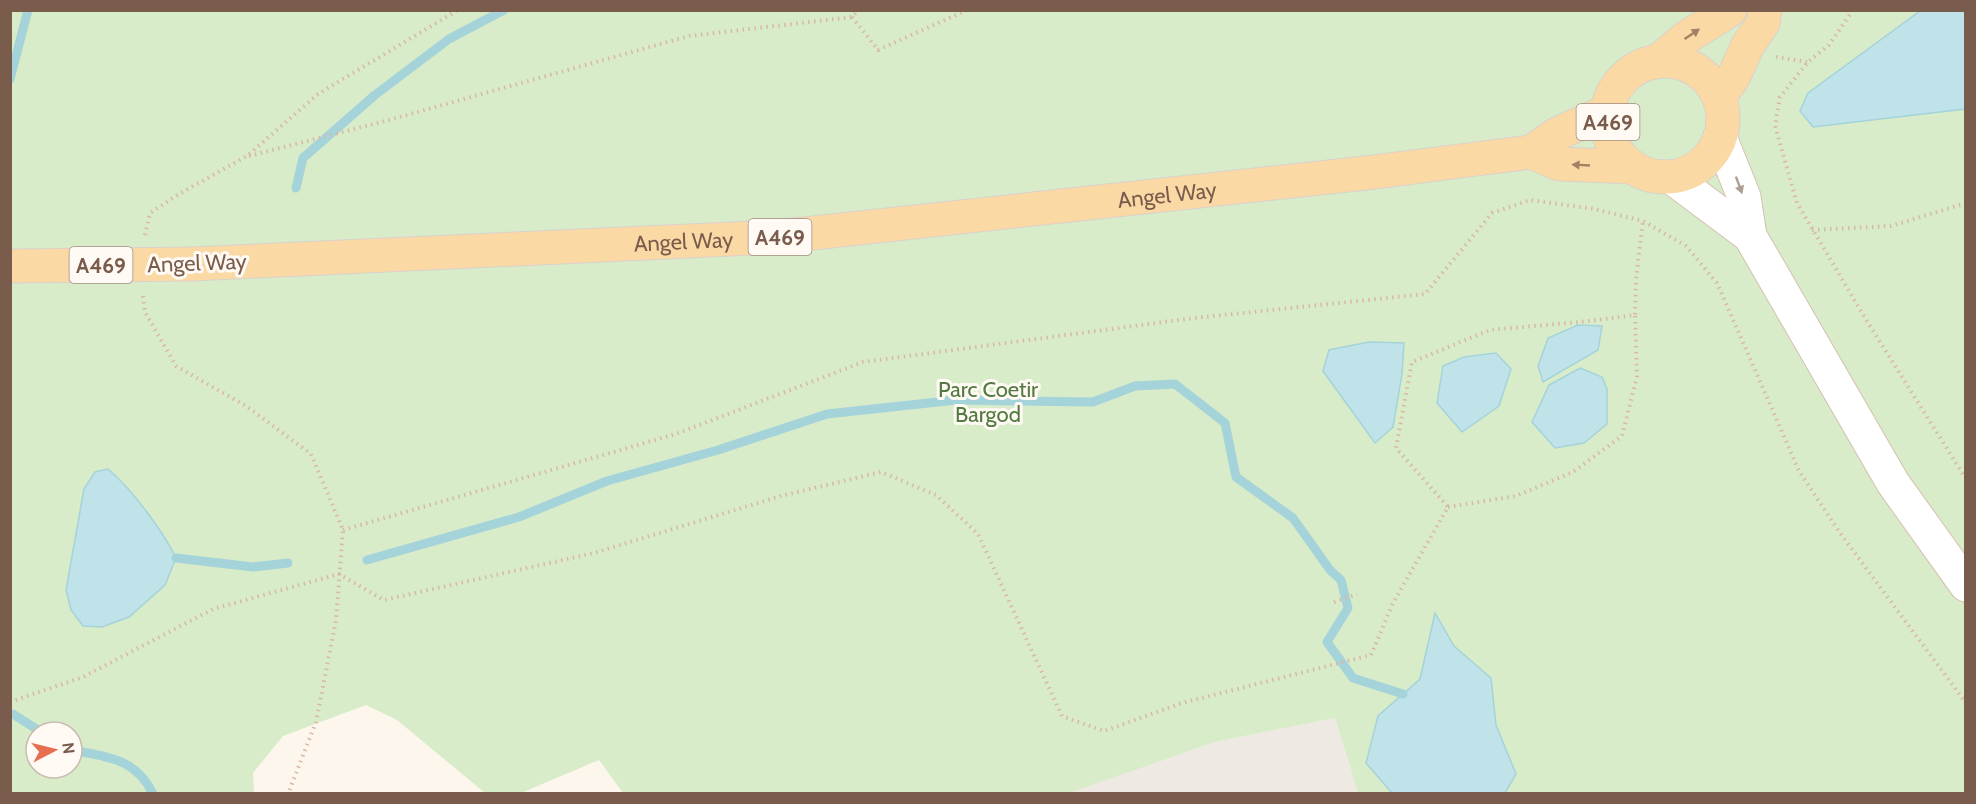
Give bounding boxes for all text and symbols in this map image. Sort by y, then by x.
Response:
one-way arrow [1684,29,1700,40]
road number: A469 [1576,104,1640,140]
one-way arrow [1571,160,1590,169]
street label: Angel Way [1116,176,1218,213]
one-way arrow [1735,176,1745,194]
road number: A469 [748,219,812,255]
street label: Angel Way [633,225,734,257]
road number: A469 [70,247,132,283]
street label: Angel Way [147,248,247,278]
park label: Parc Coetir Bargod [938,376,1038,428]
north arrow [24,720,84,780]
text: N [58,741,79,755]

